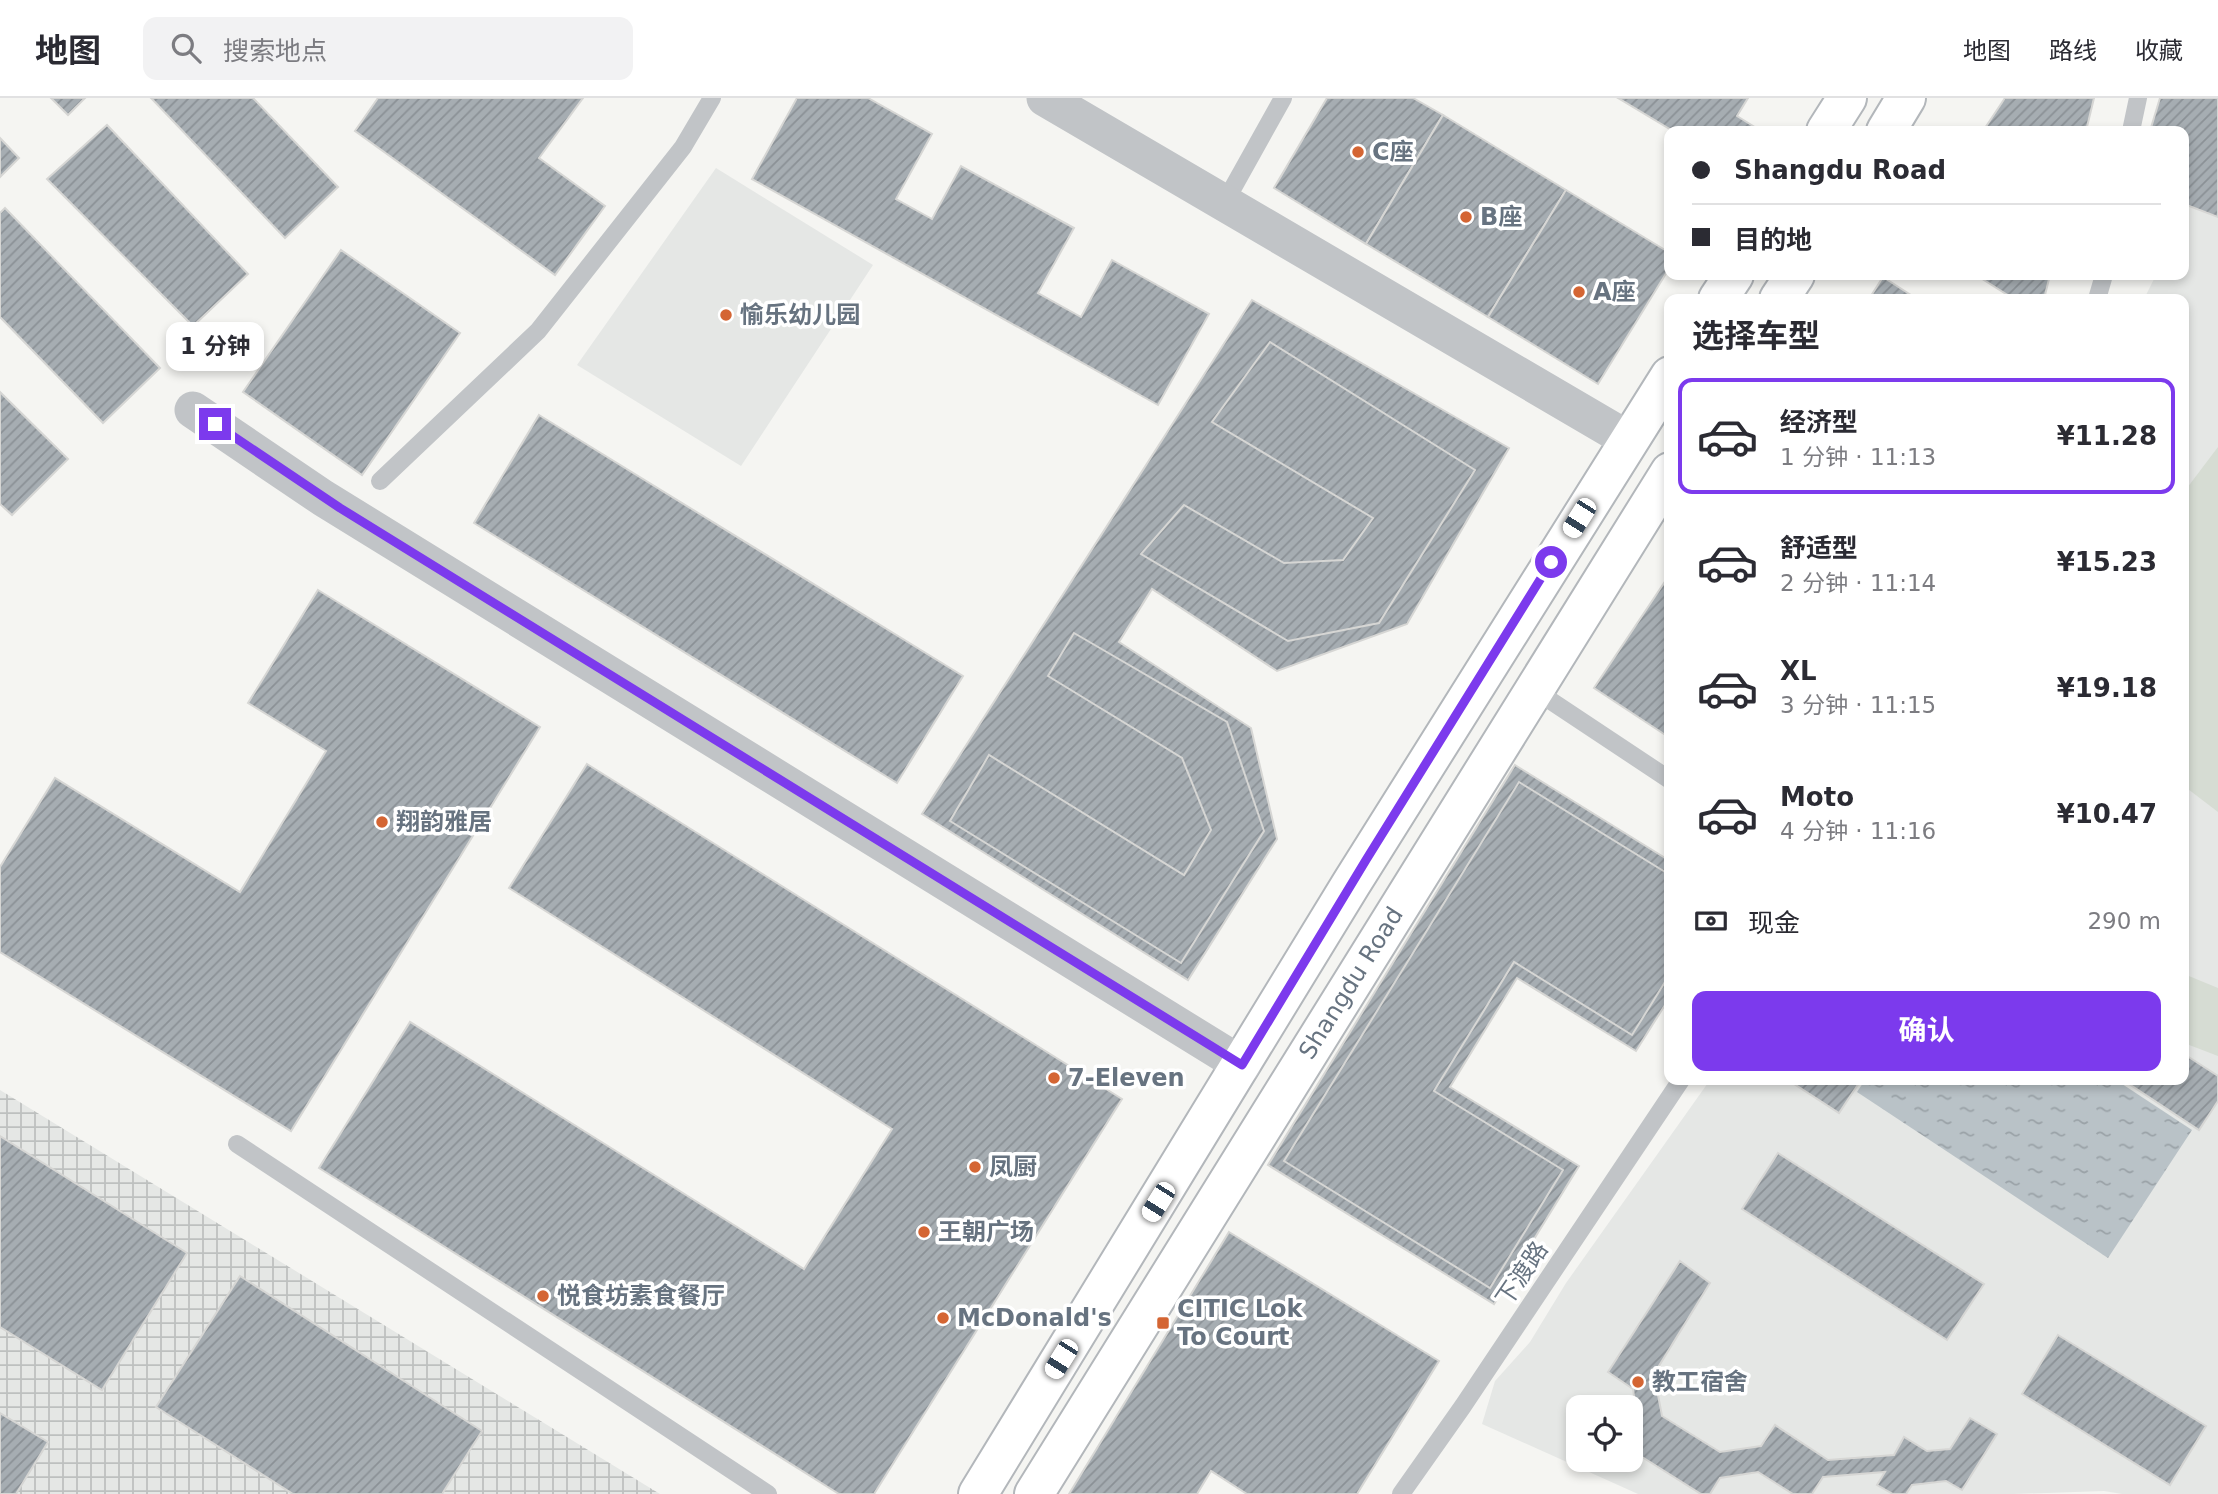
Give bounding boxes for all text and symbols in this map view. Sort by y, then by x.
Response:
search box [143,17,633,80]
icon: search [167,29,205,67]
text: 地图 [35,31,101,70]
text: 搜索地点 [223,36,327,66]
text: 地图 [1963,37,2011,65]
text: 路线 [2049,37,2097,65]
text: 收藏 [2135,37,2183,65]
place label: C座 [1372,138,1414,166]
marker: C座 [1350,144,1366,160]
text: Shangdu Road [1734,155,1946,185]
place label: B座 [1480,203,1522,231]
marker: B座 [1458,209,1474,225]
text: 目的地 [1734,225,1812,255]
place label: A座 [1593,278,1636,306]
marker: A座 [1571,284,1587,300]
place label: 愉乐幼儿园 [740,301,860,329]
marker: 愉乐幼儿园 [718,307,734,323]
text: 选择车型 [1692,317,1820,355]
callout: 1 分钟 [166,322,264,372]
text: 1 分钟 [180,333,250,359]
icon: car [1696,405,1759,468]
text: 经济型 [1780,407,1858,437]
route end [199,408,231,440]
text: ¥11.28 [2057,421,2157,451]
text: 1 分钟 · 11:13 [1780,444,1936,470]
car [1559,495,1600,541]
icon: car [1696,531,1759,594]
text: 舒适型 [1780,533,1858,563]
route start [1535,546,1567,578]
text: ¥15.23 [2057,547,2157,577]
text: 2 分钟 · 11:14 [1780,570,1936,596]
text: XL [1780,656,1817,686]
icon: car [1696,657,1759,720]
text: ¥19.18 [2057,673,2157,703]
text: 3 分钟 · 11:15 [1780,692,1936,718]
text: Moto [1780,782,1854,812]
icon: car [1696,783,1759,846]
text: ¥10.47 [2057,799,2157,829]
place label: 翔韵雅居 [396,808,492,836]
marker: 翔韵雅居 [374,814,390,830]
text: 4 分钟 · 11:16 [1780,818,1936,844]
street label: Shangdu Road [1293,902,1409,1064]
icon: cash [1692,902,1730,940]
text: 现金 [1748,908,1800,938]
text: 290 m [2087,908,2161,934]
button: 确认 [1692,991,2161,1071]
place label: 7-Eleven [1068,1064,1185,1092]
marker: 7-Eleven [1046,1070,1062,1086]
place label: 凤厨 [989,1153,1037,1181]
marker: 凤厨 [967,1159,983,1175]
car [1138,1179,1179,1225]
place label: 王朝广场 [938,1218,1034,1246]
marker: 王朝广场 [916,1224,932,1240]
street label: 下渡路 [1490,1236,1554,1312]
place label: 悦食坊素食餐厅 [557,1282,725,1310]
marker: 悦食坊素食餐厅 [535,1288,551,1304]
place label: CITIC Lok To Court [1177,1295,1304,1351]
place label: McDonald's [957,1304,1112,1332]
marker: McDonald's [935,1310,951,1326]
marker: CITIC Lok To Court [1155,1315,1171,1331]
car [1041,1336,1082,1382]
place label: 教工宿舍 [1652,1368,1748,1396]
marker: 教工宿舍 [1630,1374,1646,1390]
map controls [1566,1395,1643,1472]
button: locate [1566,1395,1643,1472]

